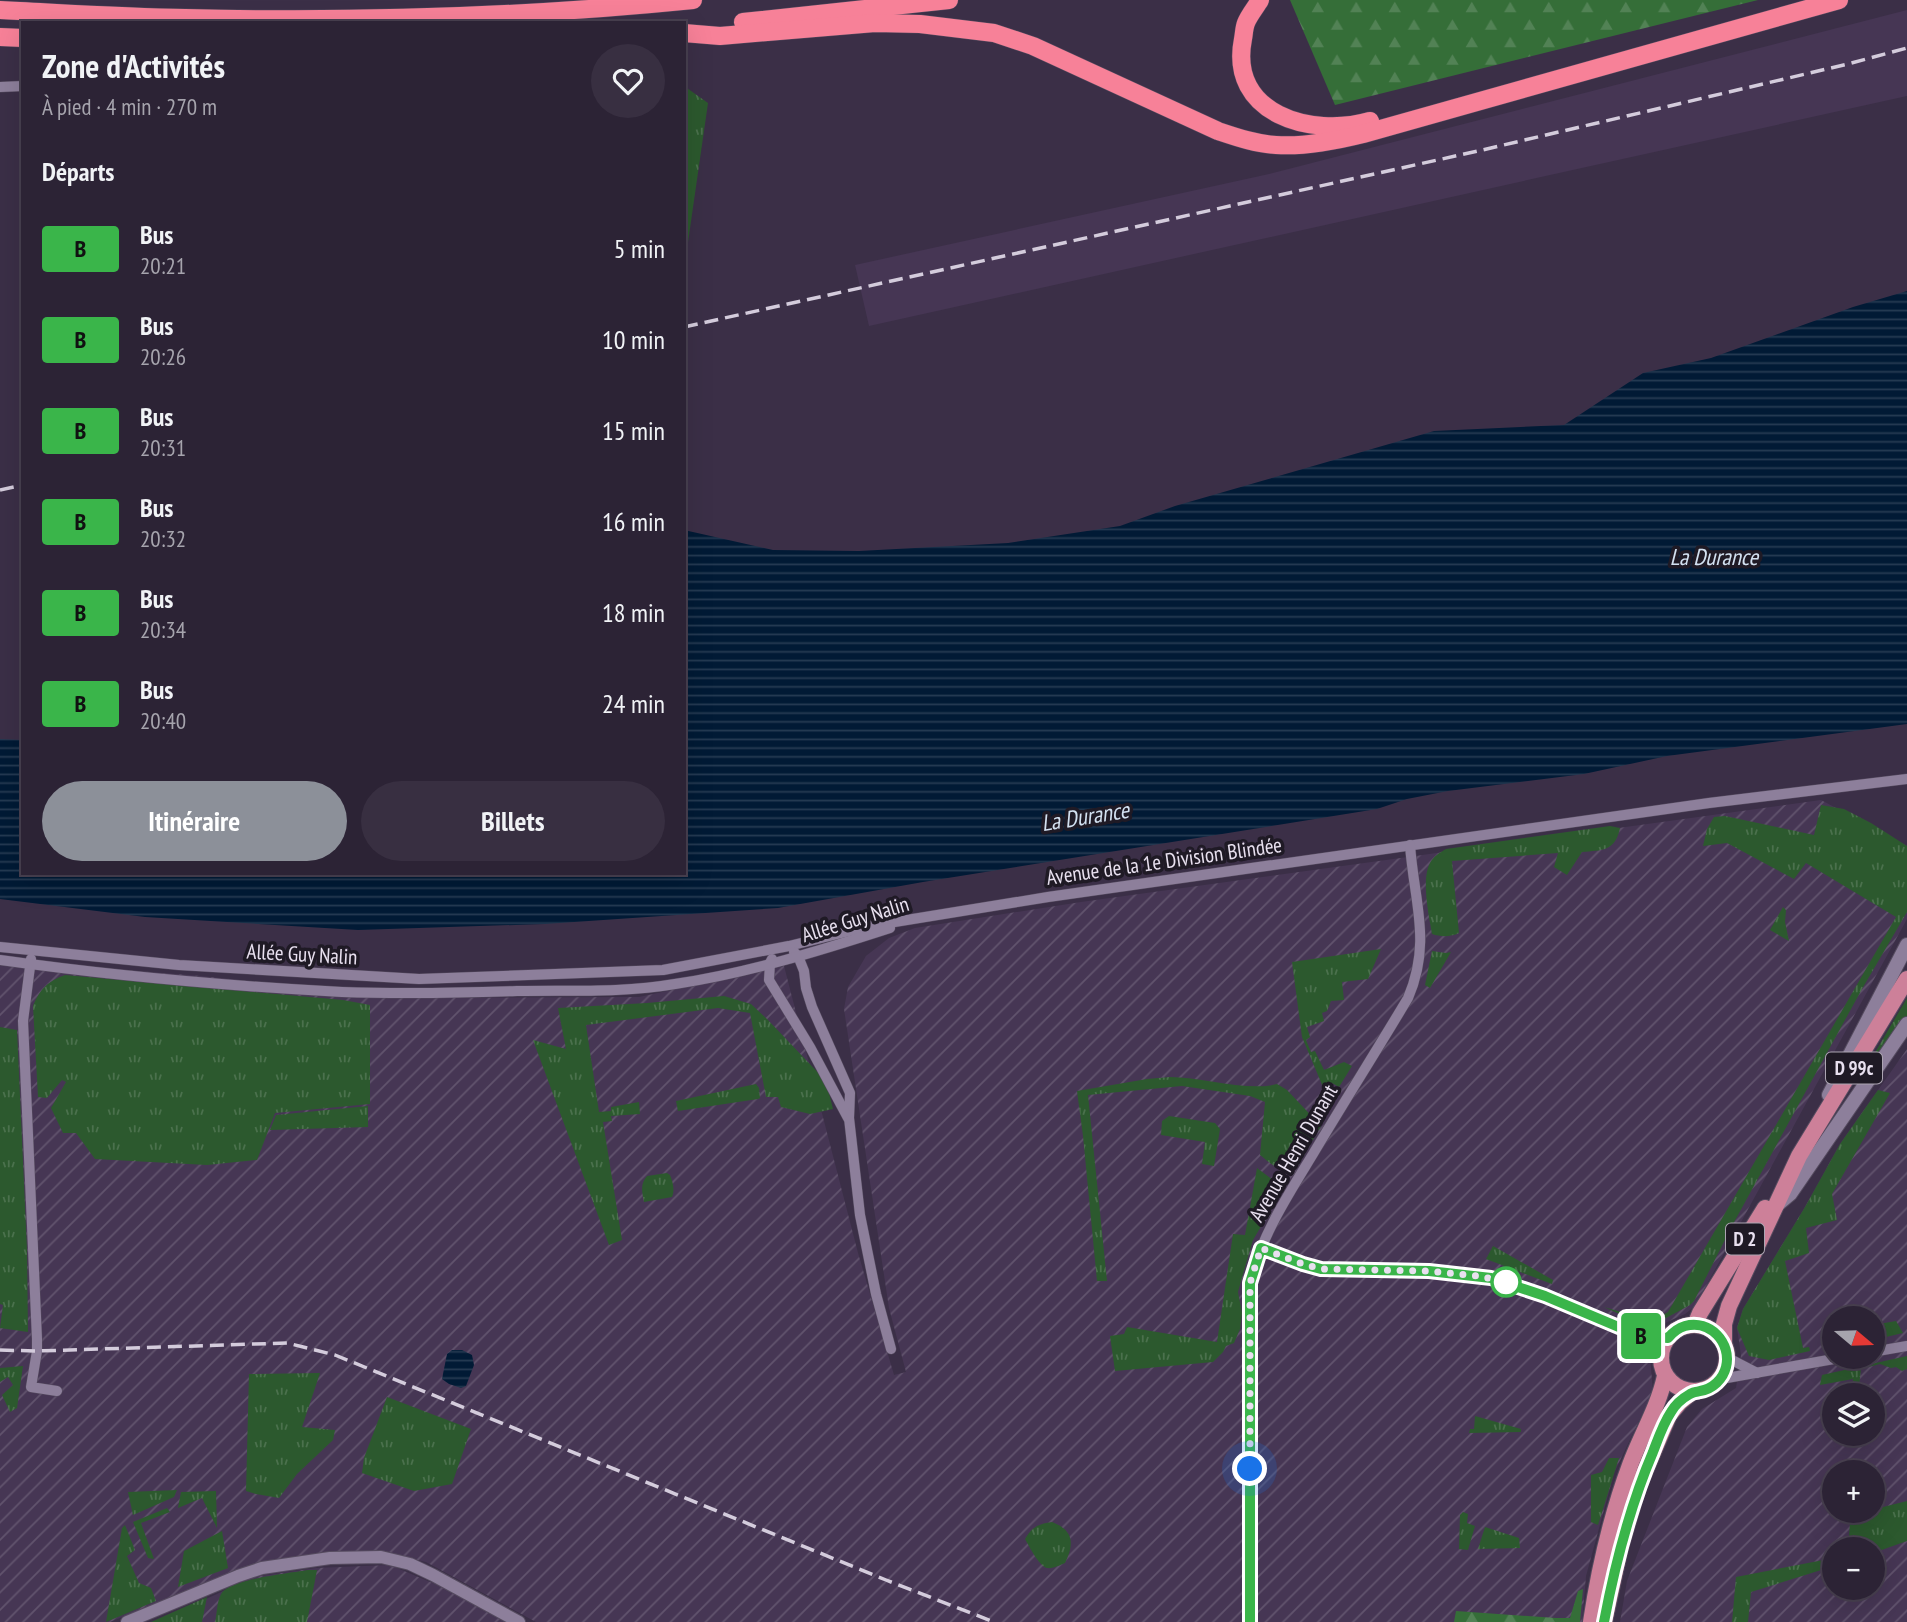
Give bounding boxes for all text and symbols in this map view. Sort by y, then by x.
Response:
text: Zone d'Activités [42,44,225,87]
button: heart [591,44,665,118]
text: À pied · 4 min · 270 m [42,92,217,121]
text: Départs [42,155,114,188]
text: Bus [140,218,173,251]
text: 5 min [614,232,665,265]
text: B [75,233,86,264]
text: 20:21 [140,251,186,280]
text: Bus [140,309,173,342]
text: 10 min [602,323,665,356]
text: B [75,324,86,355]
text: 20:26 [140,342,186,371]
text: Bus [140,400,173,433]
text: 15 min [602,414,665,447]
text: B [75,415,86,446]
text: 20:31 [140,433,186,462]
text: Bus [140,491,173,524]
text: 16 min [602,505,665,538]
text: B [75,506,86,537]
text: 20:32 [140,524,186,553]
water label: La Durance [1670,542,1760,571]
text: Bus [140,582,173,615]
text: 18 min [602,596,665,629]
text: B [75,597,86,628]
text: 20:34 [140,615,186,644]
text: Bus [140,673,173,706]
text: 24 min [602,687,665,720]
text: B [75,688,86,719]
text: 20:40 [140,706,186,735]
button: Itinéraire [42,781,347,861]
button: Billets [361,781,665,861]
water label: La Durance [1039,795,1132,837]
street label: Avenue de la 1e Division Blindée [1044,831,1284,891]
street label: Allée Guy Nalin [798,890,912,948]
street label: Allée Guy Nalin [246,938,358,970]
road number: D 99c [1826,1052,1882,1084]
street label: Avenue Henri Dunant [1243,1079,1343,1227]
road number: D 2 [1726,1224,1764,1254]
unlabelled marker [1491,1267,1521,1297]
north arrow [1822,1306,1885,1368]
map controls [1822,1306,1885,1600]
line badge: B [1618,1313,1664,1359]
text: B [1635,1320,1647,1351]
button: layers [1822,1383,1885,1446]
your location [1232,1451,1267,1486]
button: + [1822,1460,1885,1523]
button: − [1822,1537,1885,1600]

